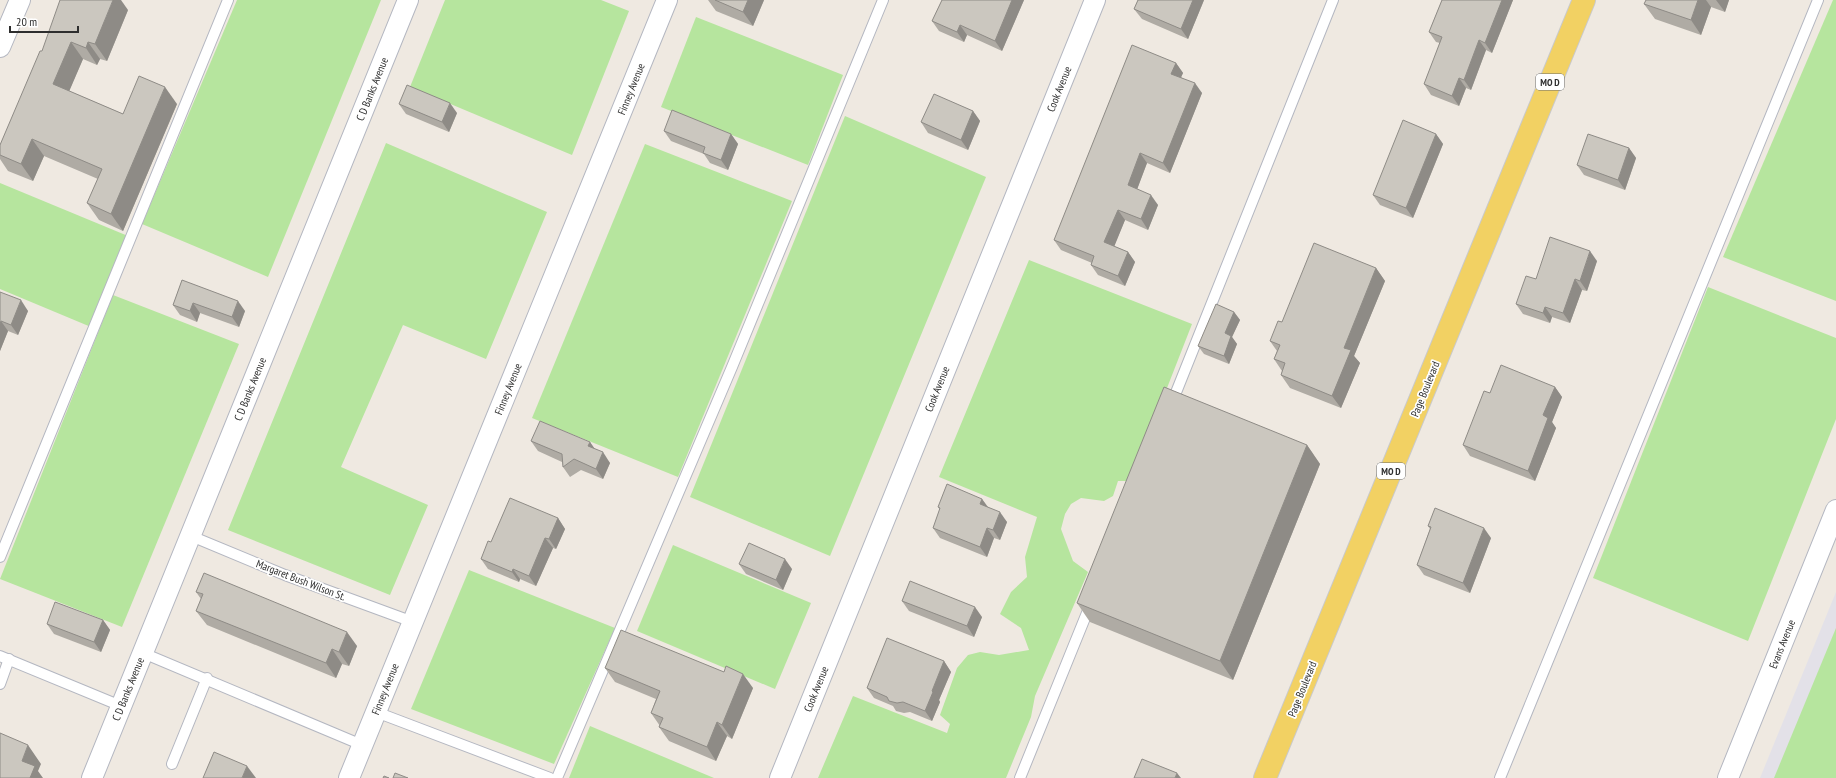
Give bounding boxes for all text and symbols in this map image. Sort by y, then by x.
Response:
scale bar [10,8,78,34]
text: 20 m [16,14,37,29]
street label: C D Banks Avenue [353,55,391,123]
street label: Finney Avenue [614,61,648,117]
street label: Cook Avenue [1044,64,1075,114]
road number: MO D [1536,74,1564,90]
street label: C D Banks Avenue [231,355,269,423]
street label: Page Boulevard [1408,359,1443,419]
street label: Finney Avenue [491,361,525,417]
street label: Cook Avenue [922,364,953,414]
road number: MO D [1377,463,1405,479]
street label: Margaret Bush Wilson St. [254,556,348,604]
street label: Evans Avenue [1766,617,1798,671]
street label: C D Banks Avenue [109,655,147,723]
street label: Page Boulevard [1285,659,1320,719]
street label: Finney Avenue [368,661,402,717]
street label: Cook Avenue [801,664,832,714]

